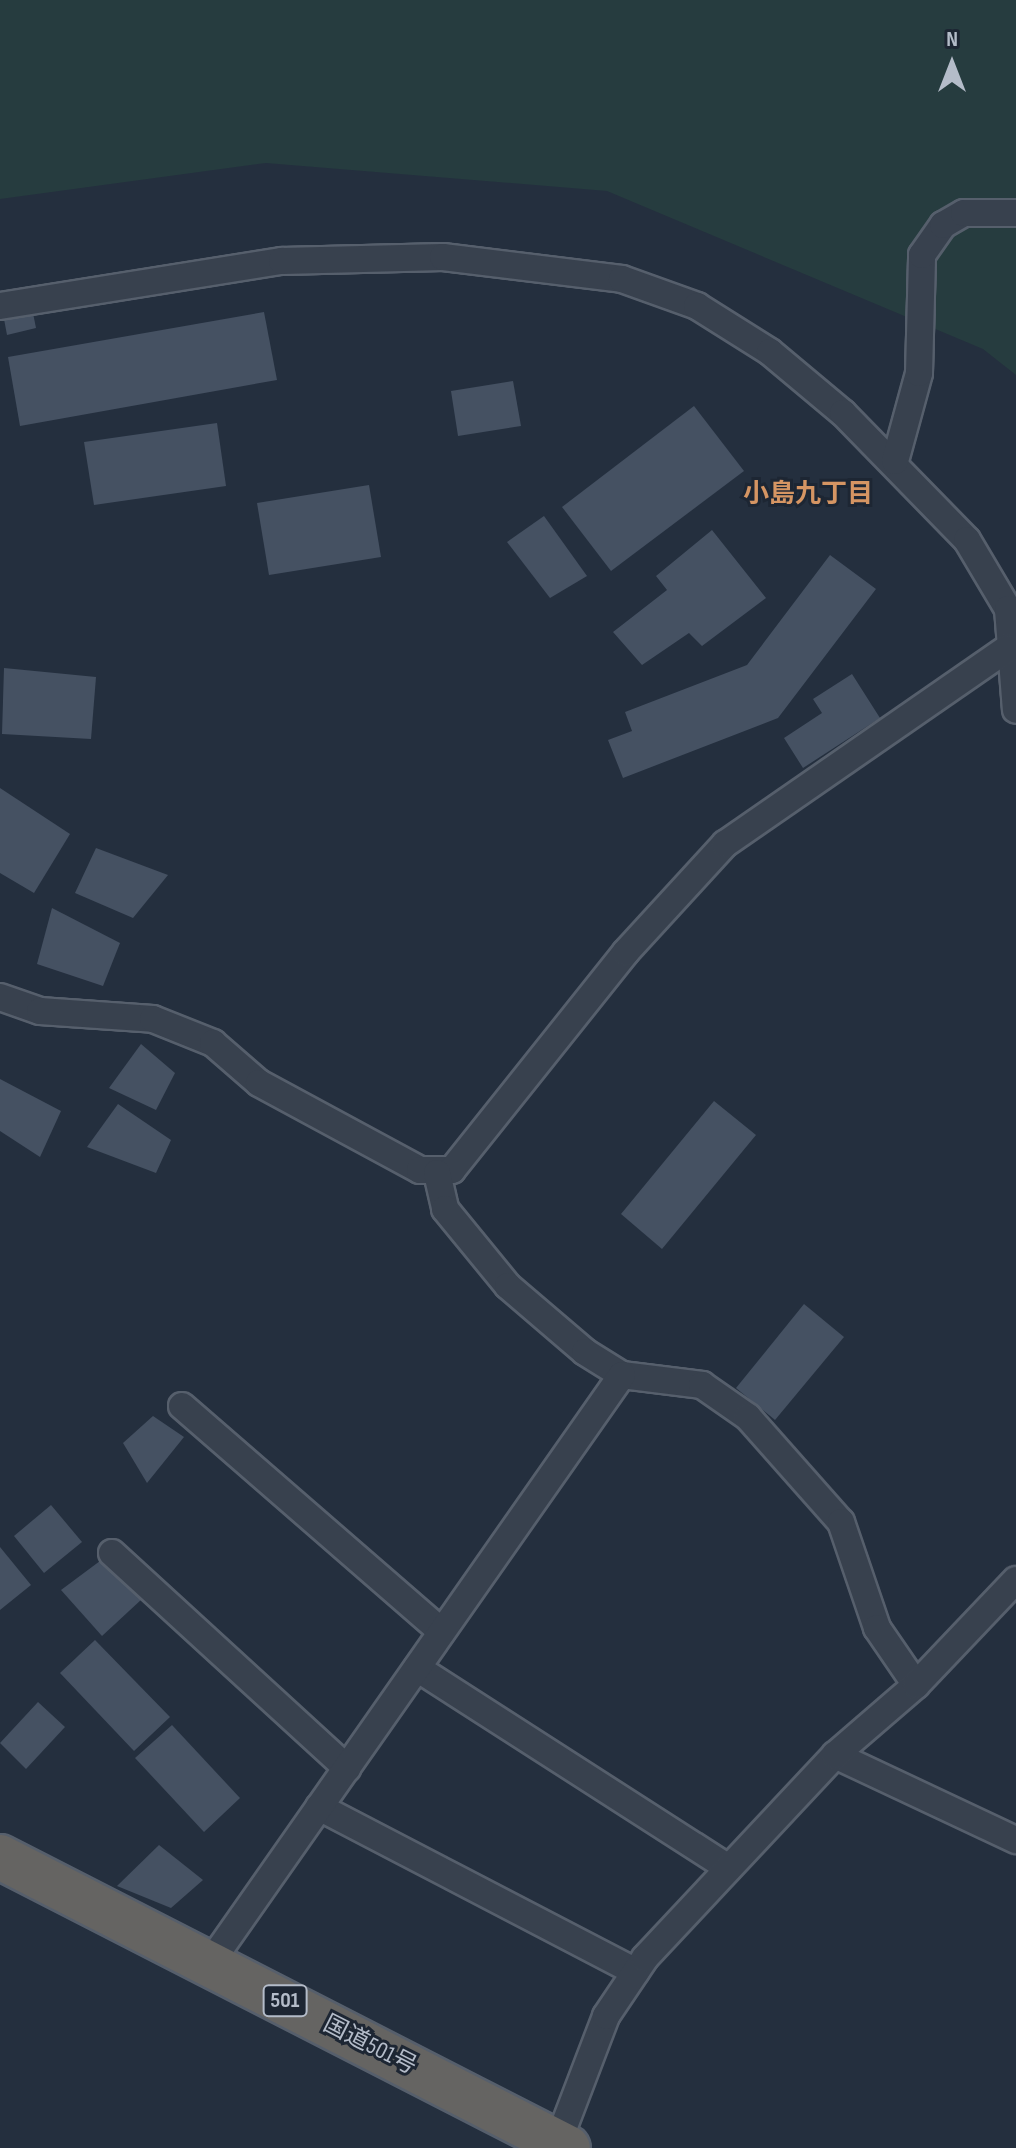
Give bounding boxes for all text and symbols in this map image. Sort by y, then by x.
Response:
north arrow [912,24,992,104]
text: N [946,26,958,53]
district label: 小島九丁目 [743,479,873,511]
road number: 501 [261,1983,309,2019]
street label: 国道501号 [319,2009,421,2081]

